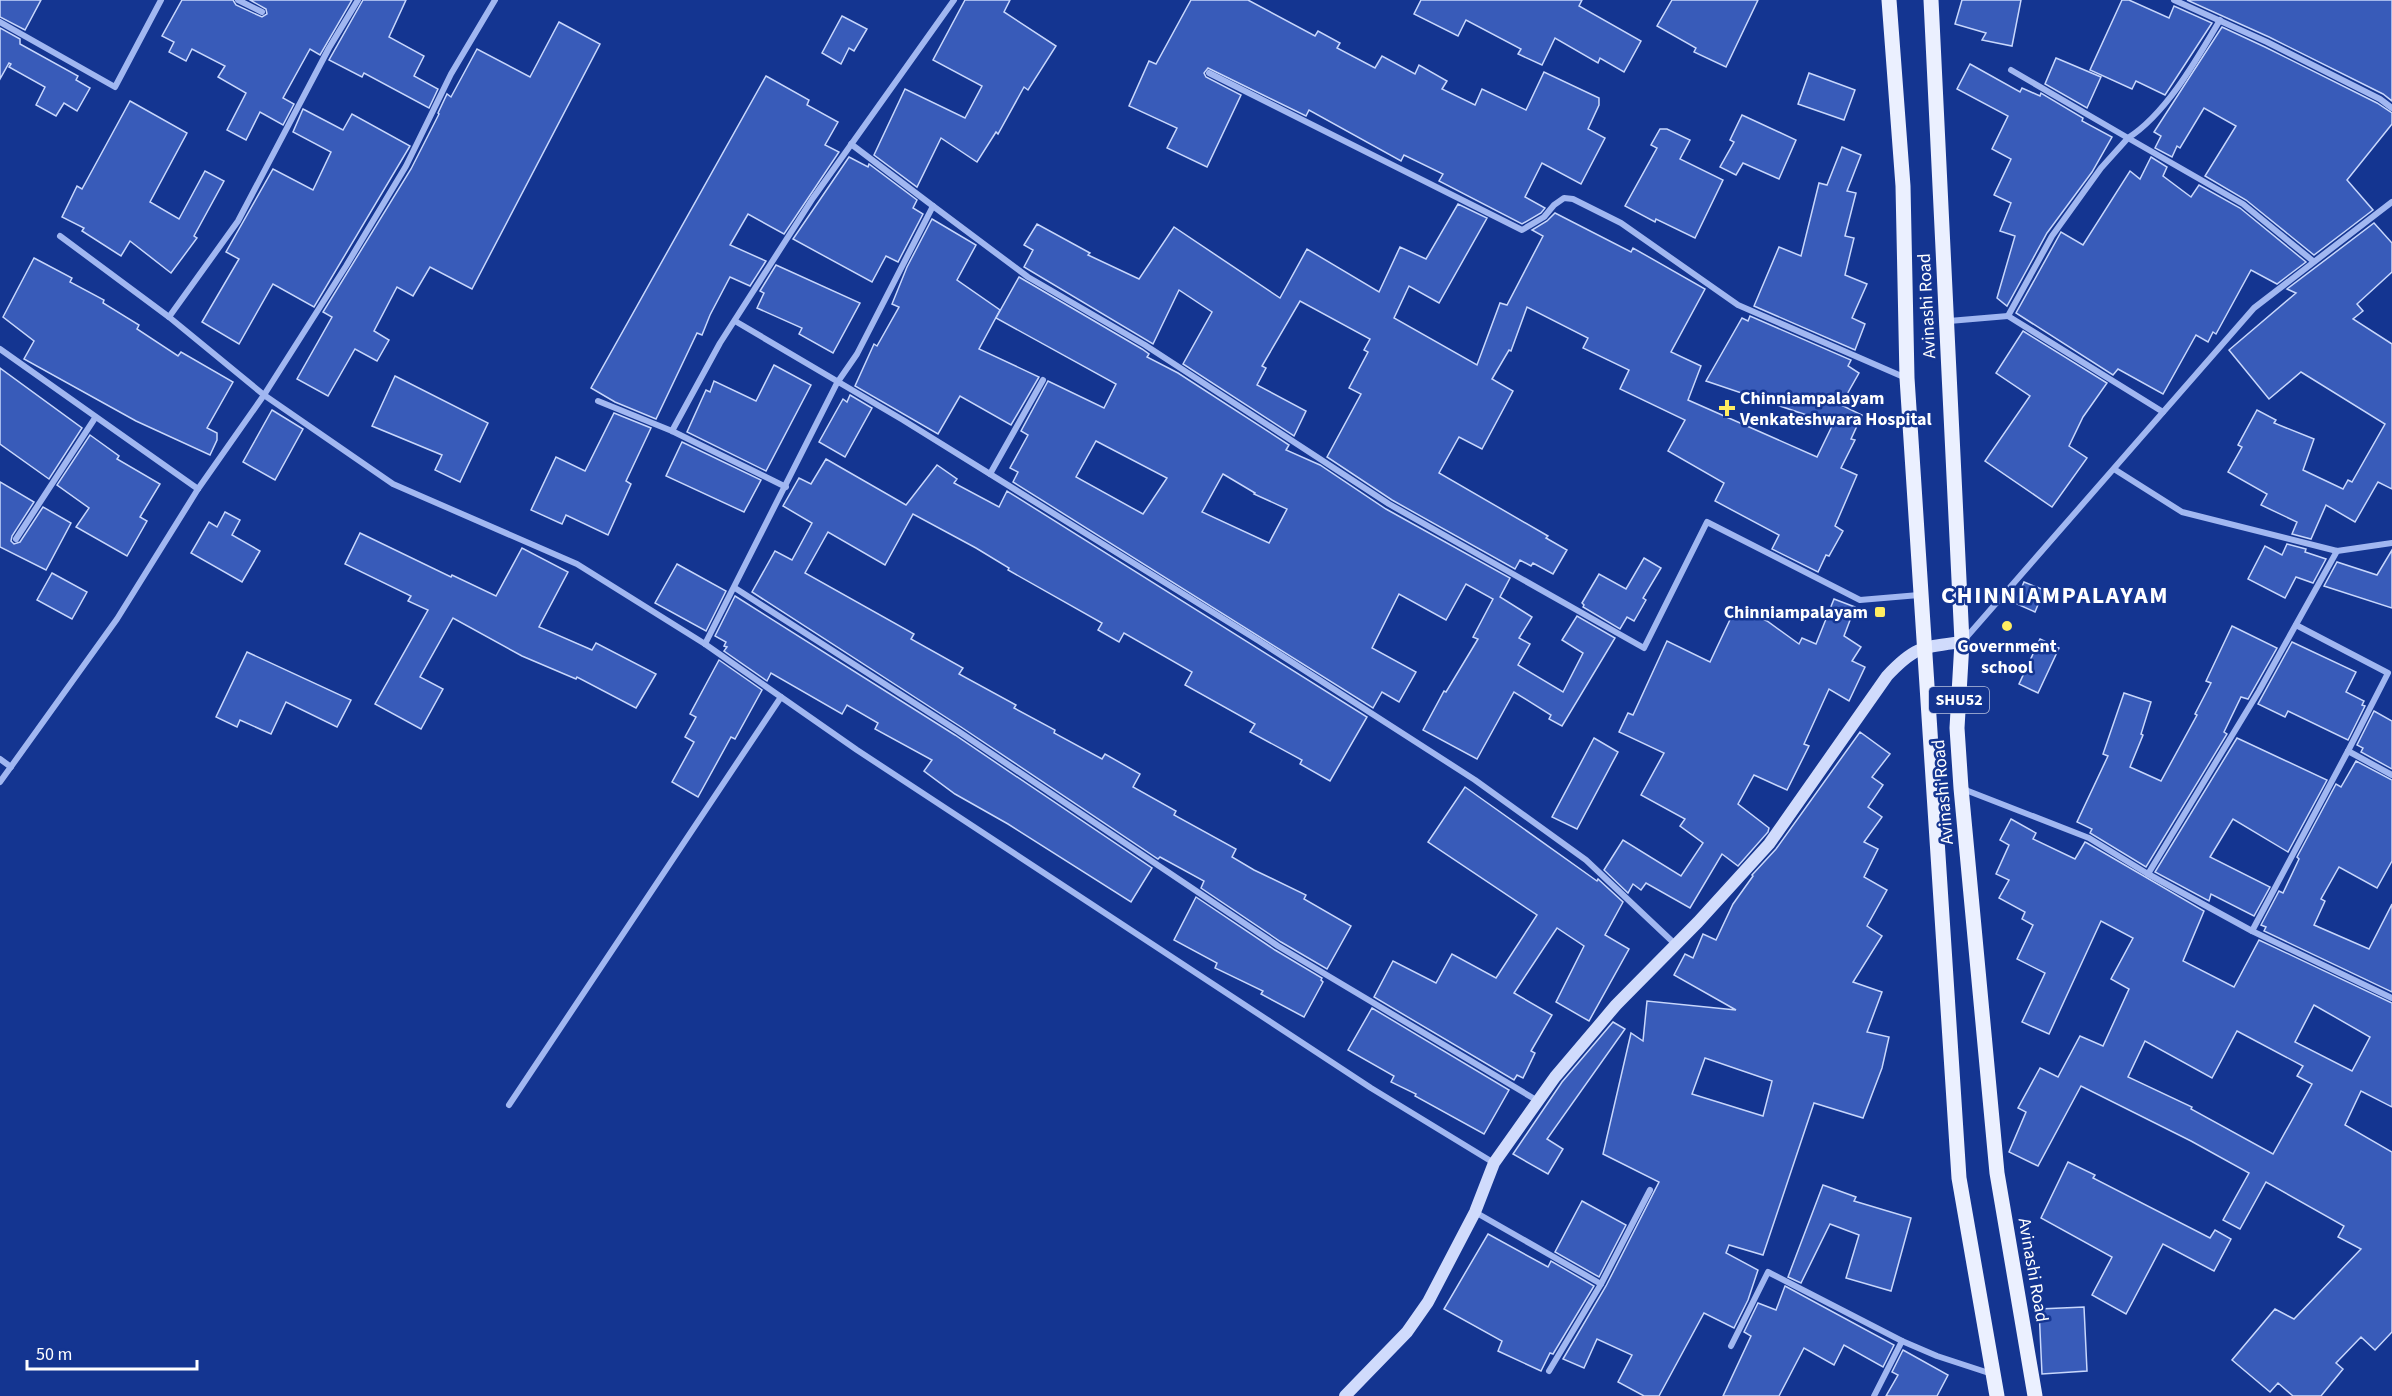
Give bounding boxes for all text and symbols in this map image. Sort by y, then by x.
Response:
street label: Avinashi Road [1912,253,1942,359]
place label: Chinniampalayam Venkateshwara Hospital [1739,386,1932,432]
marker: Chinniampalayam Venkateshwara Hospital [1718,399,1736,417]
district label: CHINNIAMPALAYAM [1941,578,2169,613]
place label: Chinniampalayam [1724,600,1868,625]
marker: Chinniampalayam [1873,605,1887,619]
marker: Government school [2000,619,2014,633]
place label: Government school [1957,634,2057,680]
road number: SHU52 [1929,687,1989,713]
street label: Avinashi Road [1926,738,1960,846]
street label: Avinashi Road [2012,1216,2054,1324]
scale bar [27,1333,196,1371]
text: 50 m [36,1342,72,1367]

